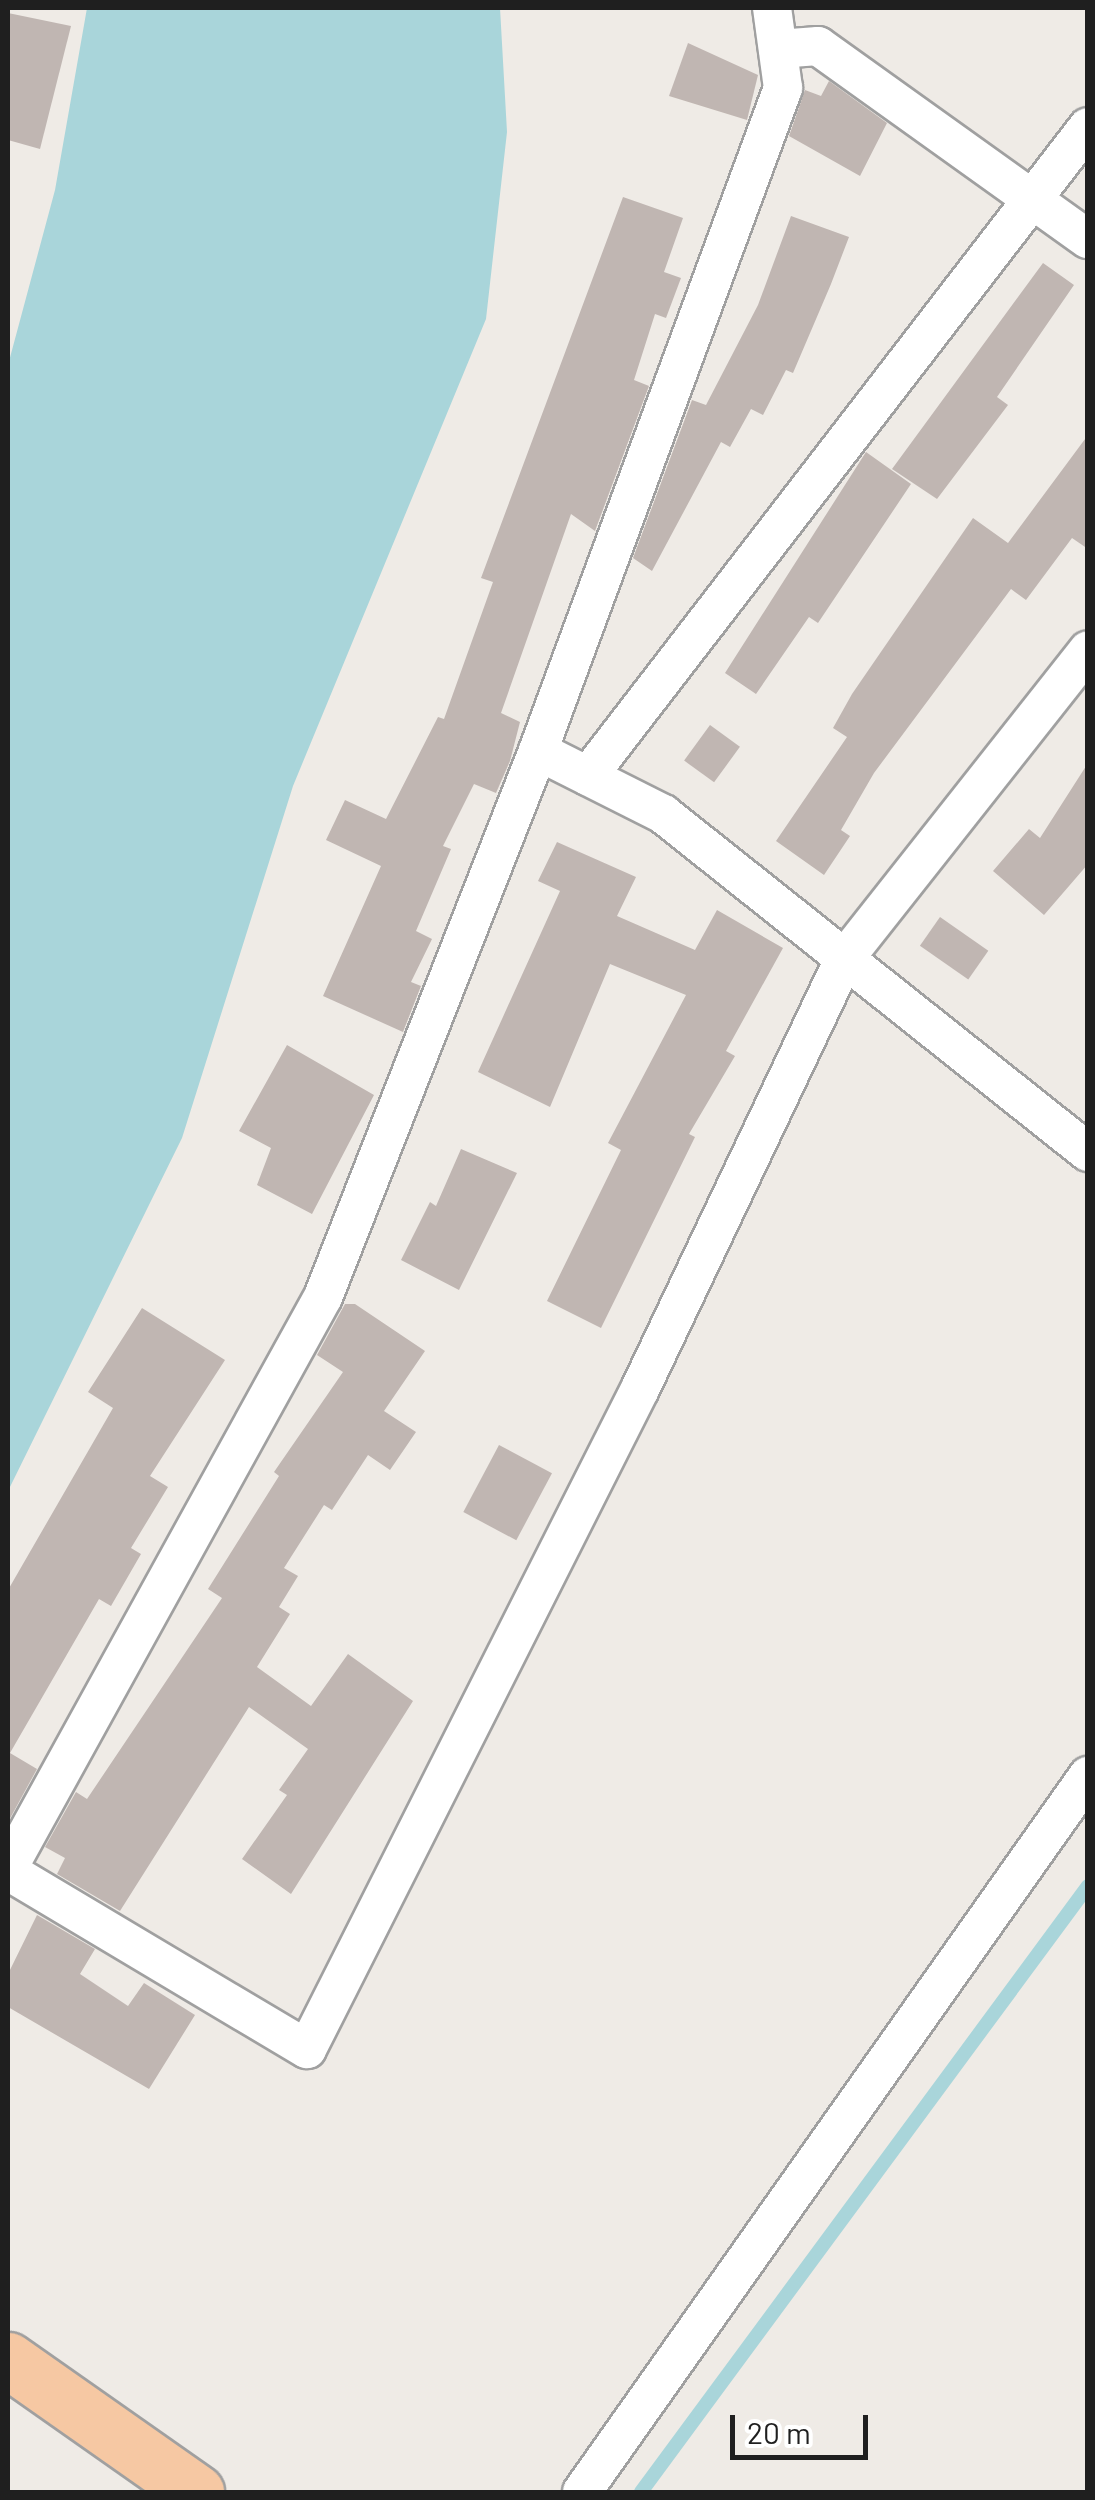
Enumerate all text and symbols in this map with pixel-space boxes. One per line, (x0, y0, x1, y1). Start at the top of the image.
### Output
scale bar (735, 2395, 872, 2457)
text: 20 m (747, 2414, 811, 2450)

